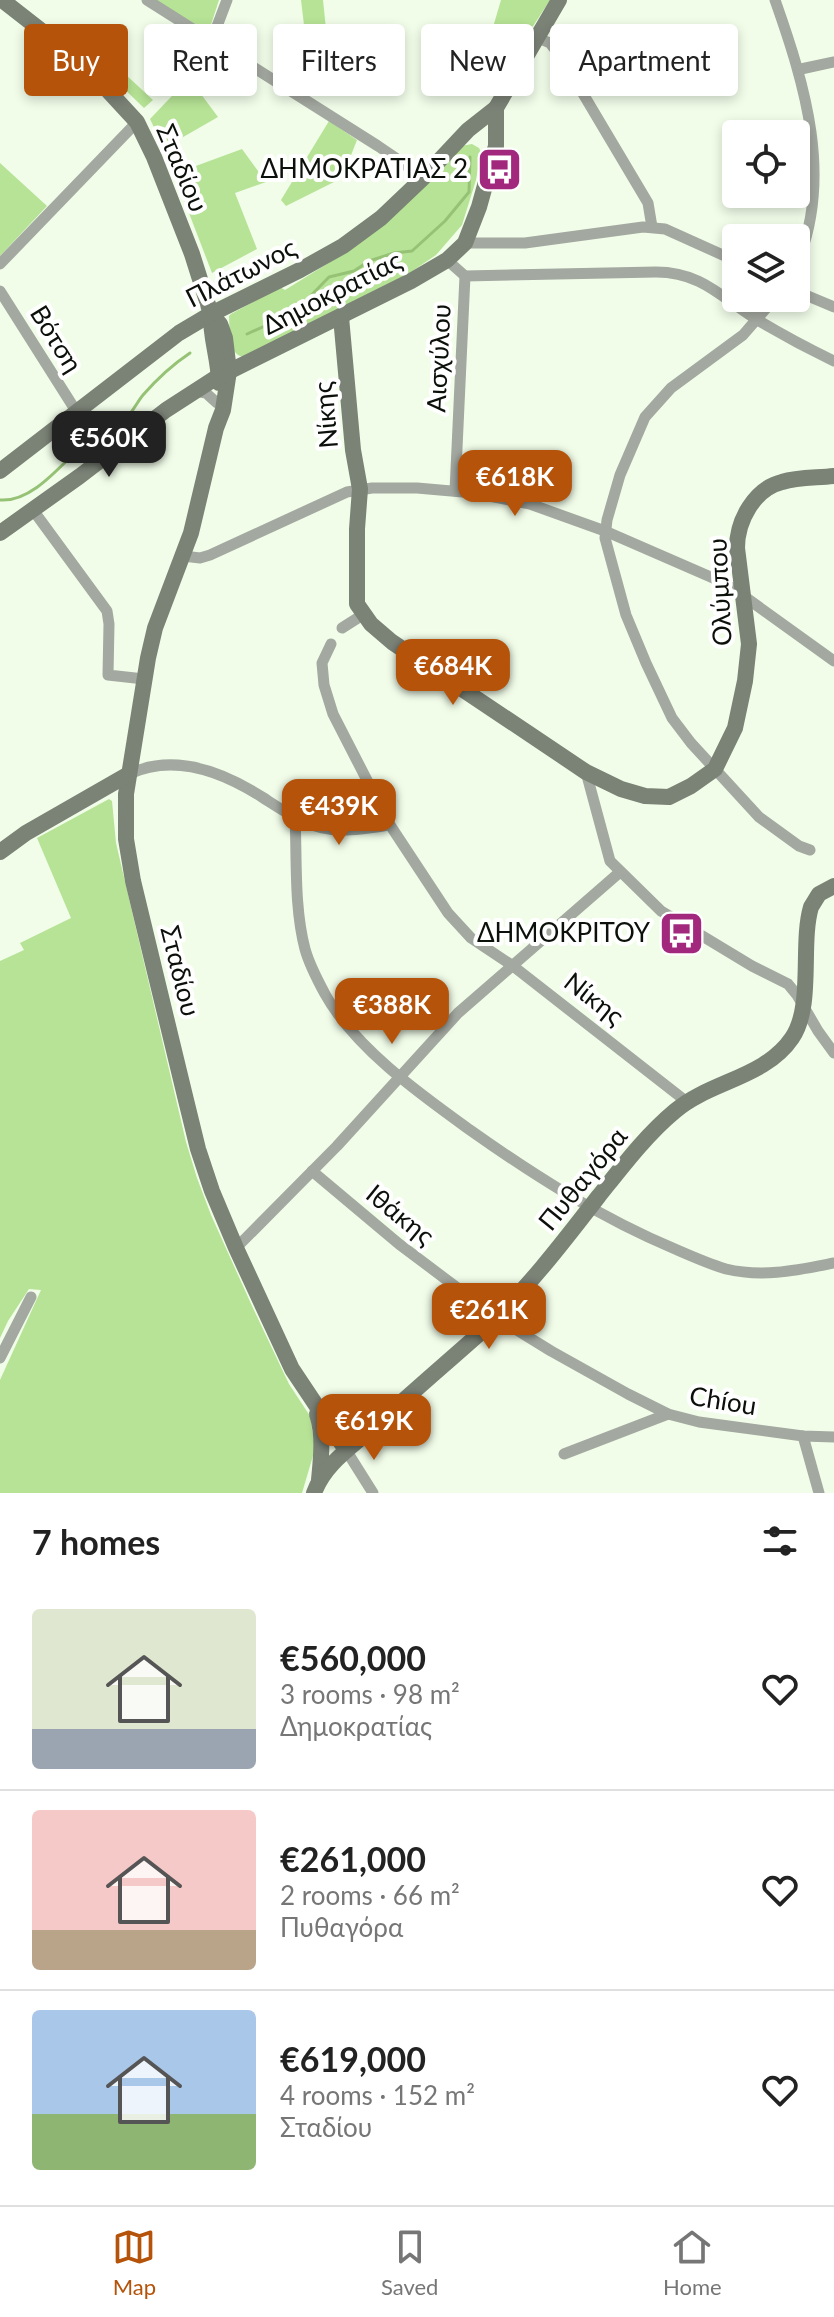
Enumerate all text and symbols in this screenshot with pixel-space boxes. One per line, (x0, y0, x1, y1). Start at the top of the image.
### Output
chip: Buy (24, 24, 128, 96)
chip: Rent (144, 24, 257, 96)
chip: Filters (273, 24, 405, 96)
chip: New (421, 24, 534, 96)
chip: Apartment (550, 24, 738, 96)
street label: Σταδίου (150, 119, 216, 216)
map controls (722, 120, 810, 312)
button: locate (722, 120, 810, 208)
bus stop icon: ΔΗΜΟΚΡΑΤΙΑΣ 2 (475, 145, 523, 193)
place label: ΔΗΜΟΚΡΑΤΙΑΣ 2 (260, 152, 468, 184)
button: layers (722, 224, 810, 312)
street label: Πλάτωνος (180, 231, 301, 314)
street label: Δημοκρατίας (256, 243, 407, 341)
street label: Βότση (24, 299, 90, 378)
street label: Αισχύλου (419, 303, 457, 413)
street label: Νίκης (306, 380, 344, 450)
pin: €560K (53, 411, 165, 479)
text: €560K (70, 421, 148, 453)
pin: €618K (459, 450, 571, 518)
text: €618K (476, 460, 554, 492)
street label: Ολύμπου (700, 537, 738, 647)
pin: €684K (397, 639, 509, 707)
text: €684K (414, 649, 492, 681)
pin: €439K (283, 779, 395, 847)
text: €439K (300, 789, 378, 821)
bus stop icon: ΔΗΜΟΚΡΙΤΟΥ (657, 909, 705, 957)
place label: ΔΗΜΟΚΡΙΤΟΥ (477, 916, 651, 948)
street label: Σταδίου (154, 922, 208, 1019)
street label: Νίκης (558, 965, 631, 1031)
pin: €388K (336, 978, 448, 1046)
text: €388K (353, 988, 431, 1020)
street label: Πυθαγόρα (531, 1120, 634, 1236)
street label: Ιθάκης (360, 1177, 441, 1251)
pin: €261K (433, 1283, 545, 1351)
text: €261K (450, 1293, 528, 1325)
street label: Chíou (687, 1379, 759, 1421)
pin: €619K (318, 1394, 430, 1462)
text: €619K (335, 1404, 413, 1436)
icon: filters (758, 1519, 802, 1563)
text: 7 homes (32, 1521, 160, 1562)
text: €560,000 (280, 1637, 426, 1678)
icon: home (96, 1641, 192, 1737)
icon: heart (758, 1667, 802, 1711)
text: 3 rooms · 98 m² (280, 1678, 460, 1710)
text: Δημοκρατίας (280, 1710, 432, 1742)
text: €261,000 (280, 1838, 426, 1879)
icon: home (96, 1842, 192, 1938)
icon: heart (758, 1868, 802, 1912)
text: 2 rooms · 66 m² (280, 1879, 460, 1911)
text: Πυθαγόρα (280, 1911, 403, 1943)
text: €619,000 (280, 2038, 426, 2079)
icon: home (96, 2042, 192, 2138)
icon: heart (758, 2068, 802, 2112)
text: 4 rooms · 152 m² (280, 2079, 475, 2111)
text: Σταδίου (280, 2111, 372, 2143)
tab: Map (112, 2225, 156, 2300)
tab: Saved (381, 2225, 438, 2300)
tab: Home (663, 2225, 722, 2300)

